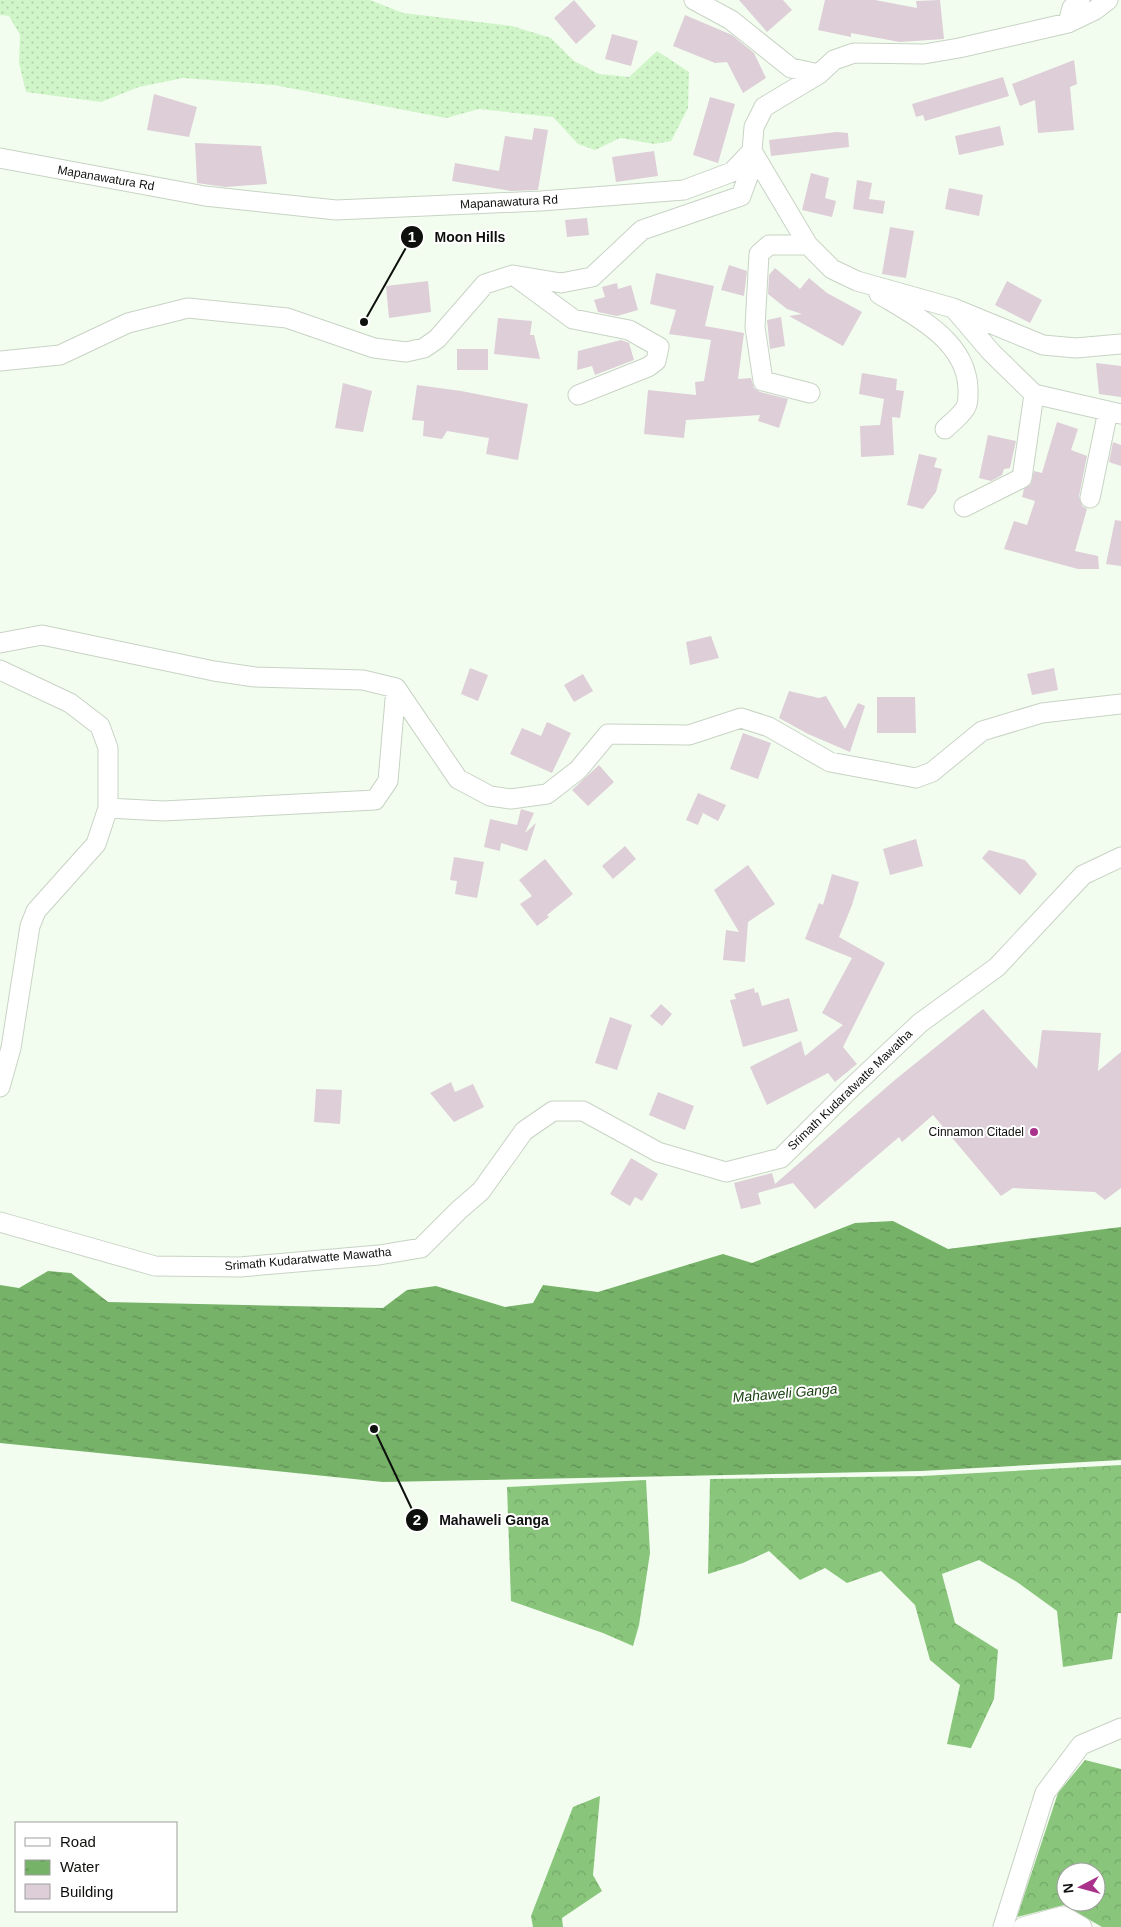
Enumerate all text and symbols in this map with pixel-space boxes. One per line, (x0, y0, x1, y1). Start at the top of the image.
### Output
street label: Mapanawatura Rd (56, 163, 156, 193)
street label: Mapanawatura Rd (460, 192, 558, 212)
callout: Moon Hills (399, 223, 515, 252)
text: 1 (408, 228, 416, 245)
text: Moon Hills (435, 229, 506, 245)
street label: Srimath Kudaratwatte Mawatha (785, 1027, 915, 1153)
place label: Cinnamon Citadel (929, 1125, 1024, 1139)
marker: Cinnamon Citadel (1028, 1126, 1040, 1138)
street label: Srimath Kudaratwatte Mawatha (224, 1245, 392, 1273)
water label: Mahaweli Ganga (732, 1380, 838, 1406)
callout: Mahaweli Ganga (404, 1506, 559, 1535)
text: 2 (413, 1511, 421, 1528)
text: Mahaweli Ganga (439, 1512, 549, 1528)
legend (15, 1822, 178, 1912)
text: Road (60, 1833, 96, 1850)
text: Water (60, 1858, 99, 1875)
north arrow (1056, 1862, 1106, 1912)
text: N (1060, 1882, 1077, 1894)
text: Building (60, 1883, 113, 1900)

